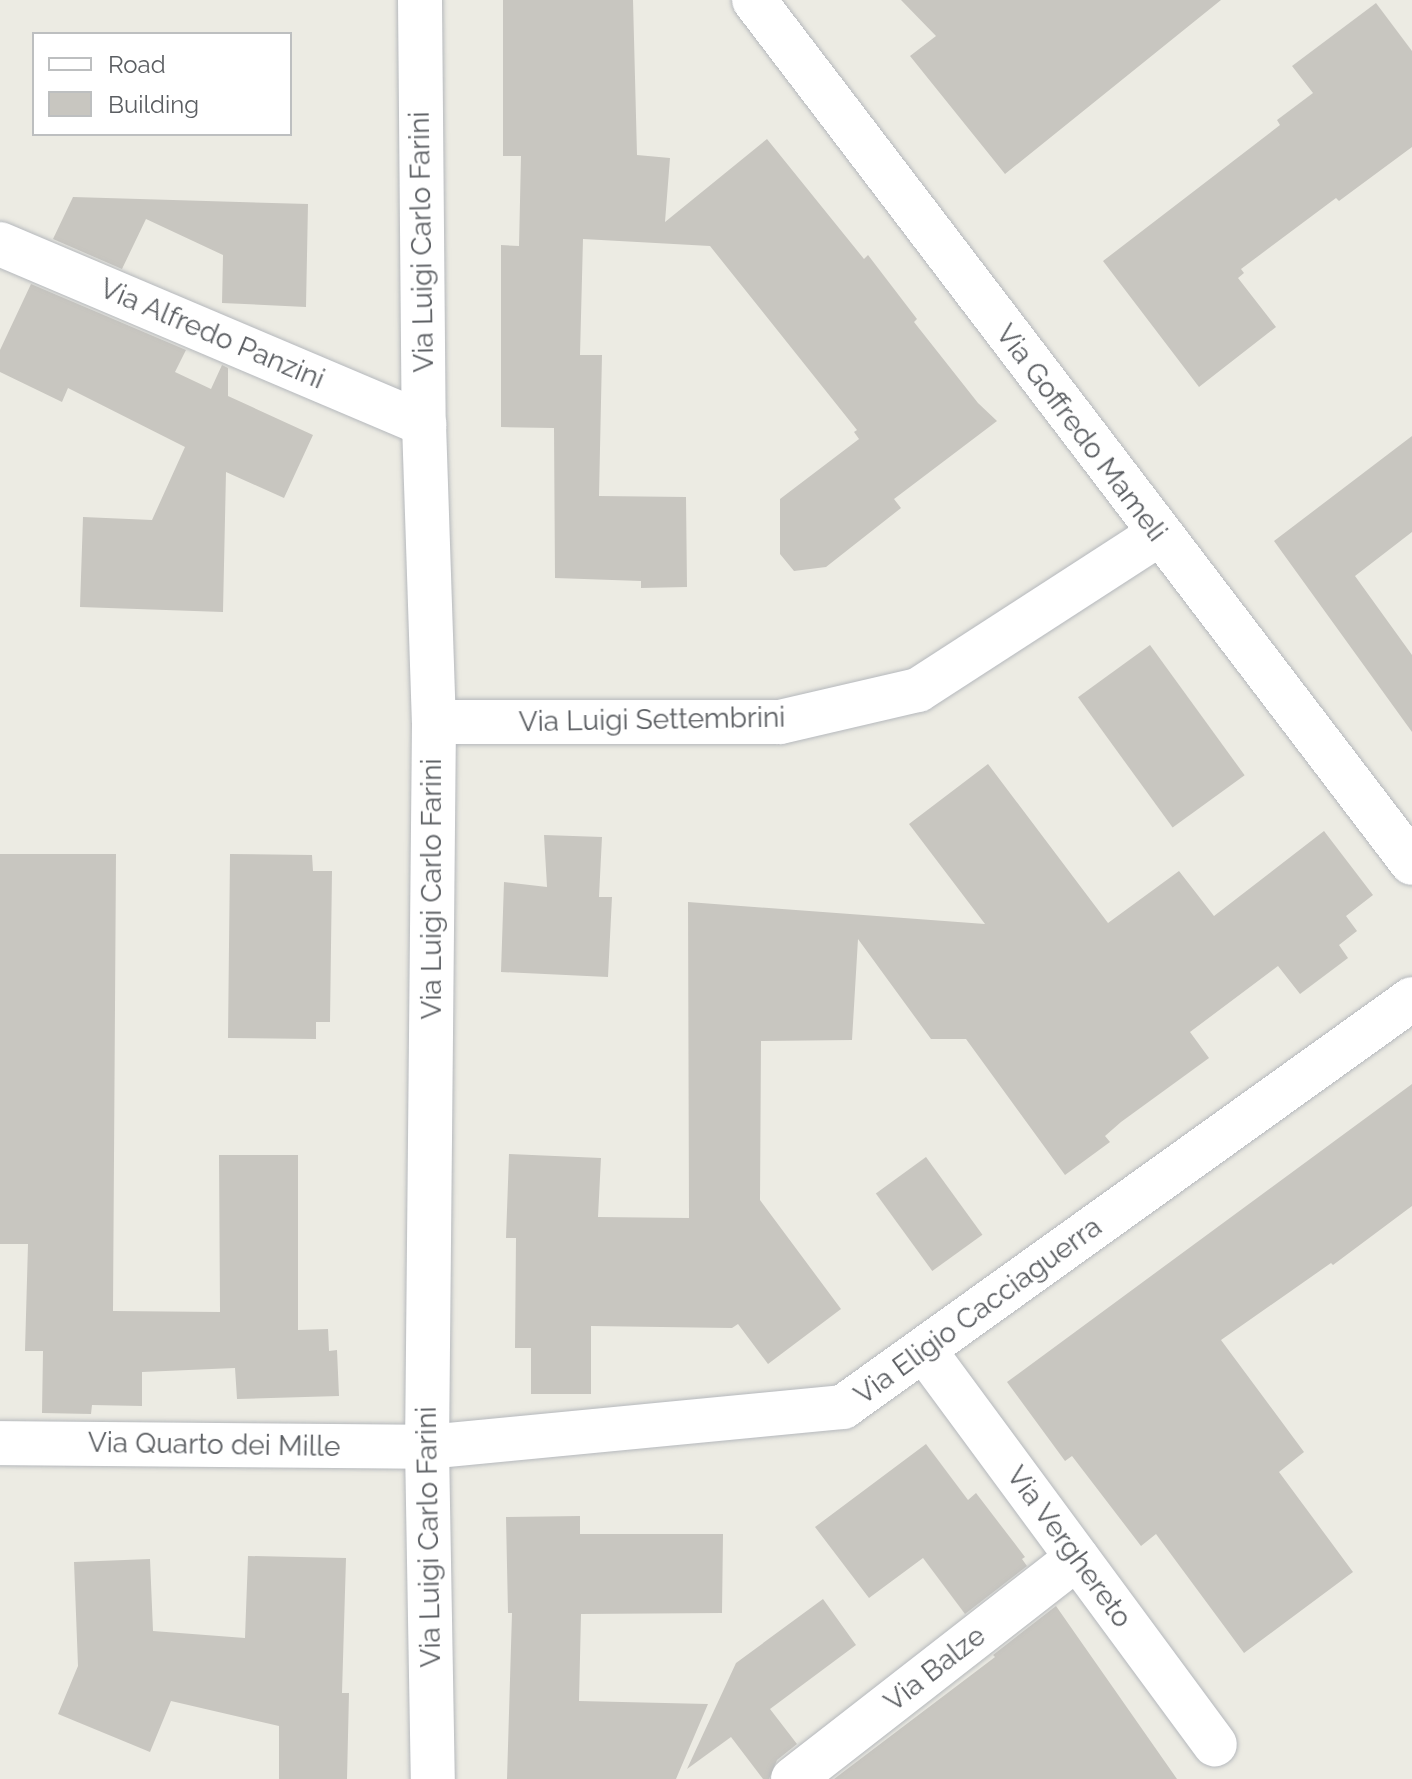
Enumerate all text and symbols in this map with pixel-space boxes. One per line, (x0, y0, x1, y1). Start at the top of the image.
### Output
legend (32, 32, 292, 136)
text: Road (108, 50, 166, 79)
text: Building (108, 90, 199, 119)
street label: Via Luigi Carlo Farini (403, 111, 441, 373)
street label: Via Alfredo Panzini (94, 271, 330, 397)
street label: Via Goffredo Mameli (988, 318, 1174, 548)
street label: Via Luigi Settembrini (518, 701, 786, 739)
street label: Via Luigi Carlo Farini (415, 758, 449, 1020)
street label: Via Eligio Cacciaguerra (848, 1210, 1108, 1412)
street label: Via Luigi Carlo Farini (410, 1406, 448, 1668)
street label: Via Quarto dei Mille (87, 1426, 341, 1464)
street label: Via Verghereto (999, 1459, 1139, 1635)
street label: Via Balze (878, 1619, 992, 1719)

